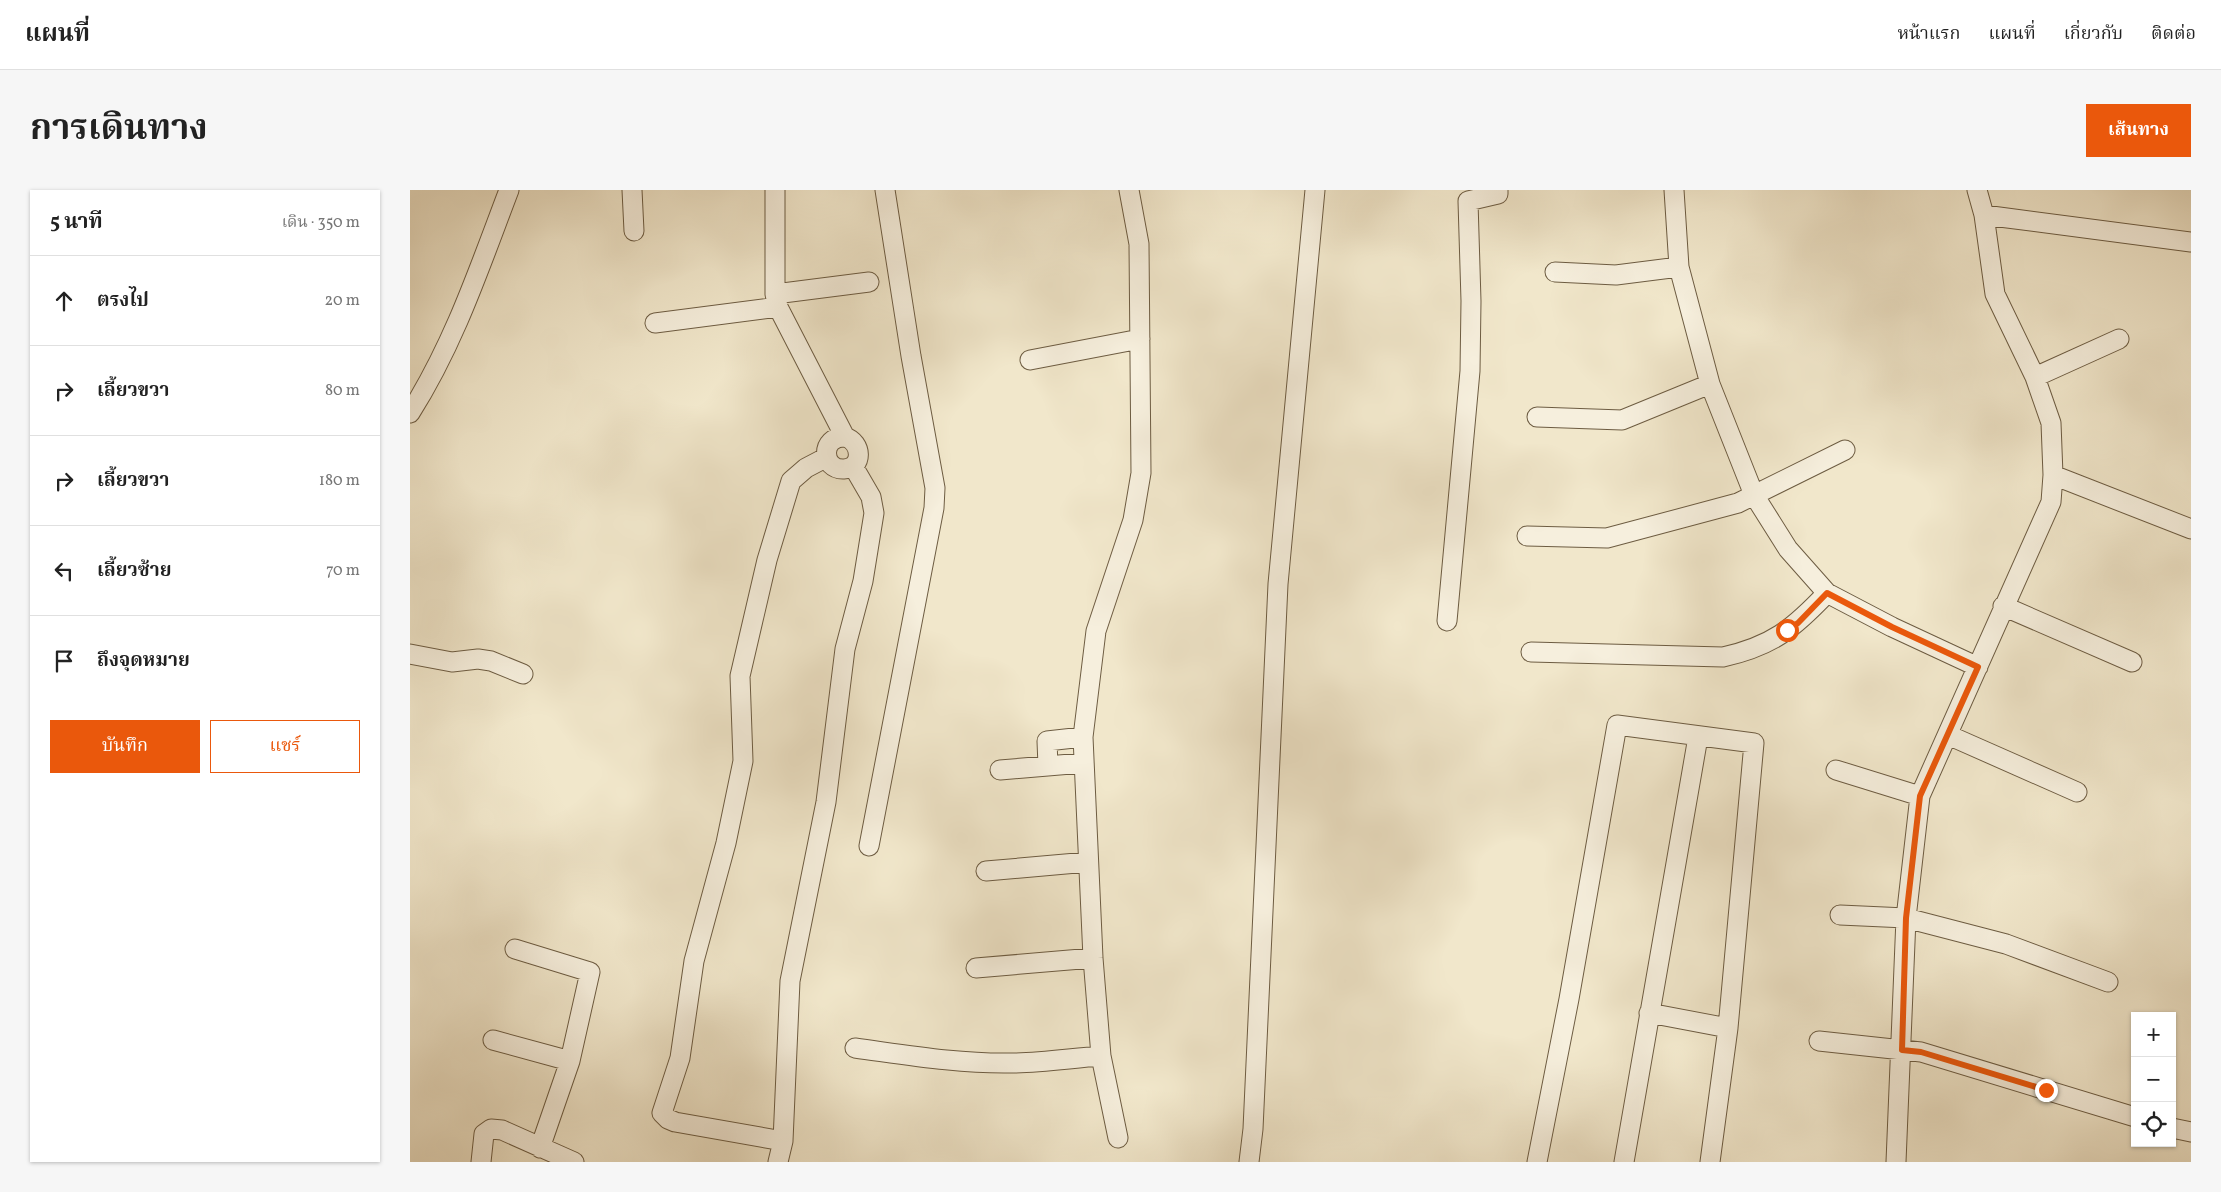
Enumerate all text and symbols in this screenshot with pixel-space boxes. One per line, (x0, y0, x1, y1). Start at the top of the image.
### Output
text: แผนที่ (25, 18, 90, 52)
text: หน้าแรก (1897, 22, 1960, 47)
text: แผนที่ (1988, 22, 2036, 47)
text: เกี่ยวกับ (2064, 22, 2123, 47)
text: ติดต่อ (2151, 22, 2196, 47)
button: เส้นทาง (2086, 104, 2191, 157)
text: การเดินทาง (30, 106, 208, 154)
text: 5 นาที (50, 208, 103, 237)
text: เดิน · 350 m (282, 212, 360, 234)
icon: ahead (50, 287, 78, 315)
text: ตรงไป (97, 288, 149, 314)
text: 20 m (325, 290, 360, 312)
icon: right (50, 377, 78, 405)
text: เลี้ยวขวา (97, 378, 169, 404)
text: 80 m (325, 380, 360, 402)
icon: right (50, 467, 78, 495)
text: เลี้ยวขวา (97, 468, 169, 494)
text: 180 m (319, 470, 360, 492)
icon: left (50, 557, 78, 585)
text: เลี้ยวซ้าย (97, 558, 171, 584)
text: 70 m (326, 560, 360, 582)
route start (1776, 619, 1799, 642)
icon: arrive (50, 647, 78, 675)
text: ถึงจุดหมาย (97, 648, 190, 674)
button: บันทึก (50, 720, 200, 773)
button: แชร์ (210, 720, 360, 773)
map controls (2131, 1012, 2176, 1147)
button: + (2131, 1012, 2176, 1057)
button: − (2131, 1057, 2176, 1102)
route end (2035, 1079, 2058, 1102)
button: locate (2131, 1102, 2176, 1147)

